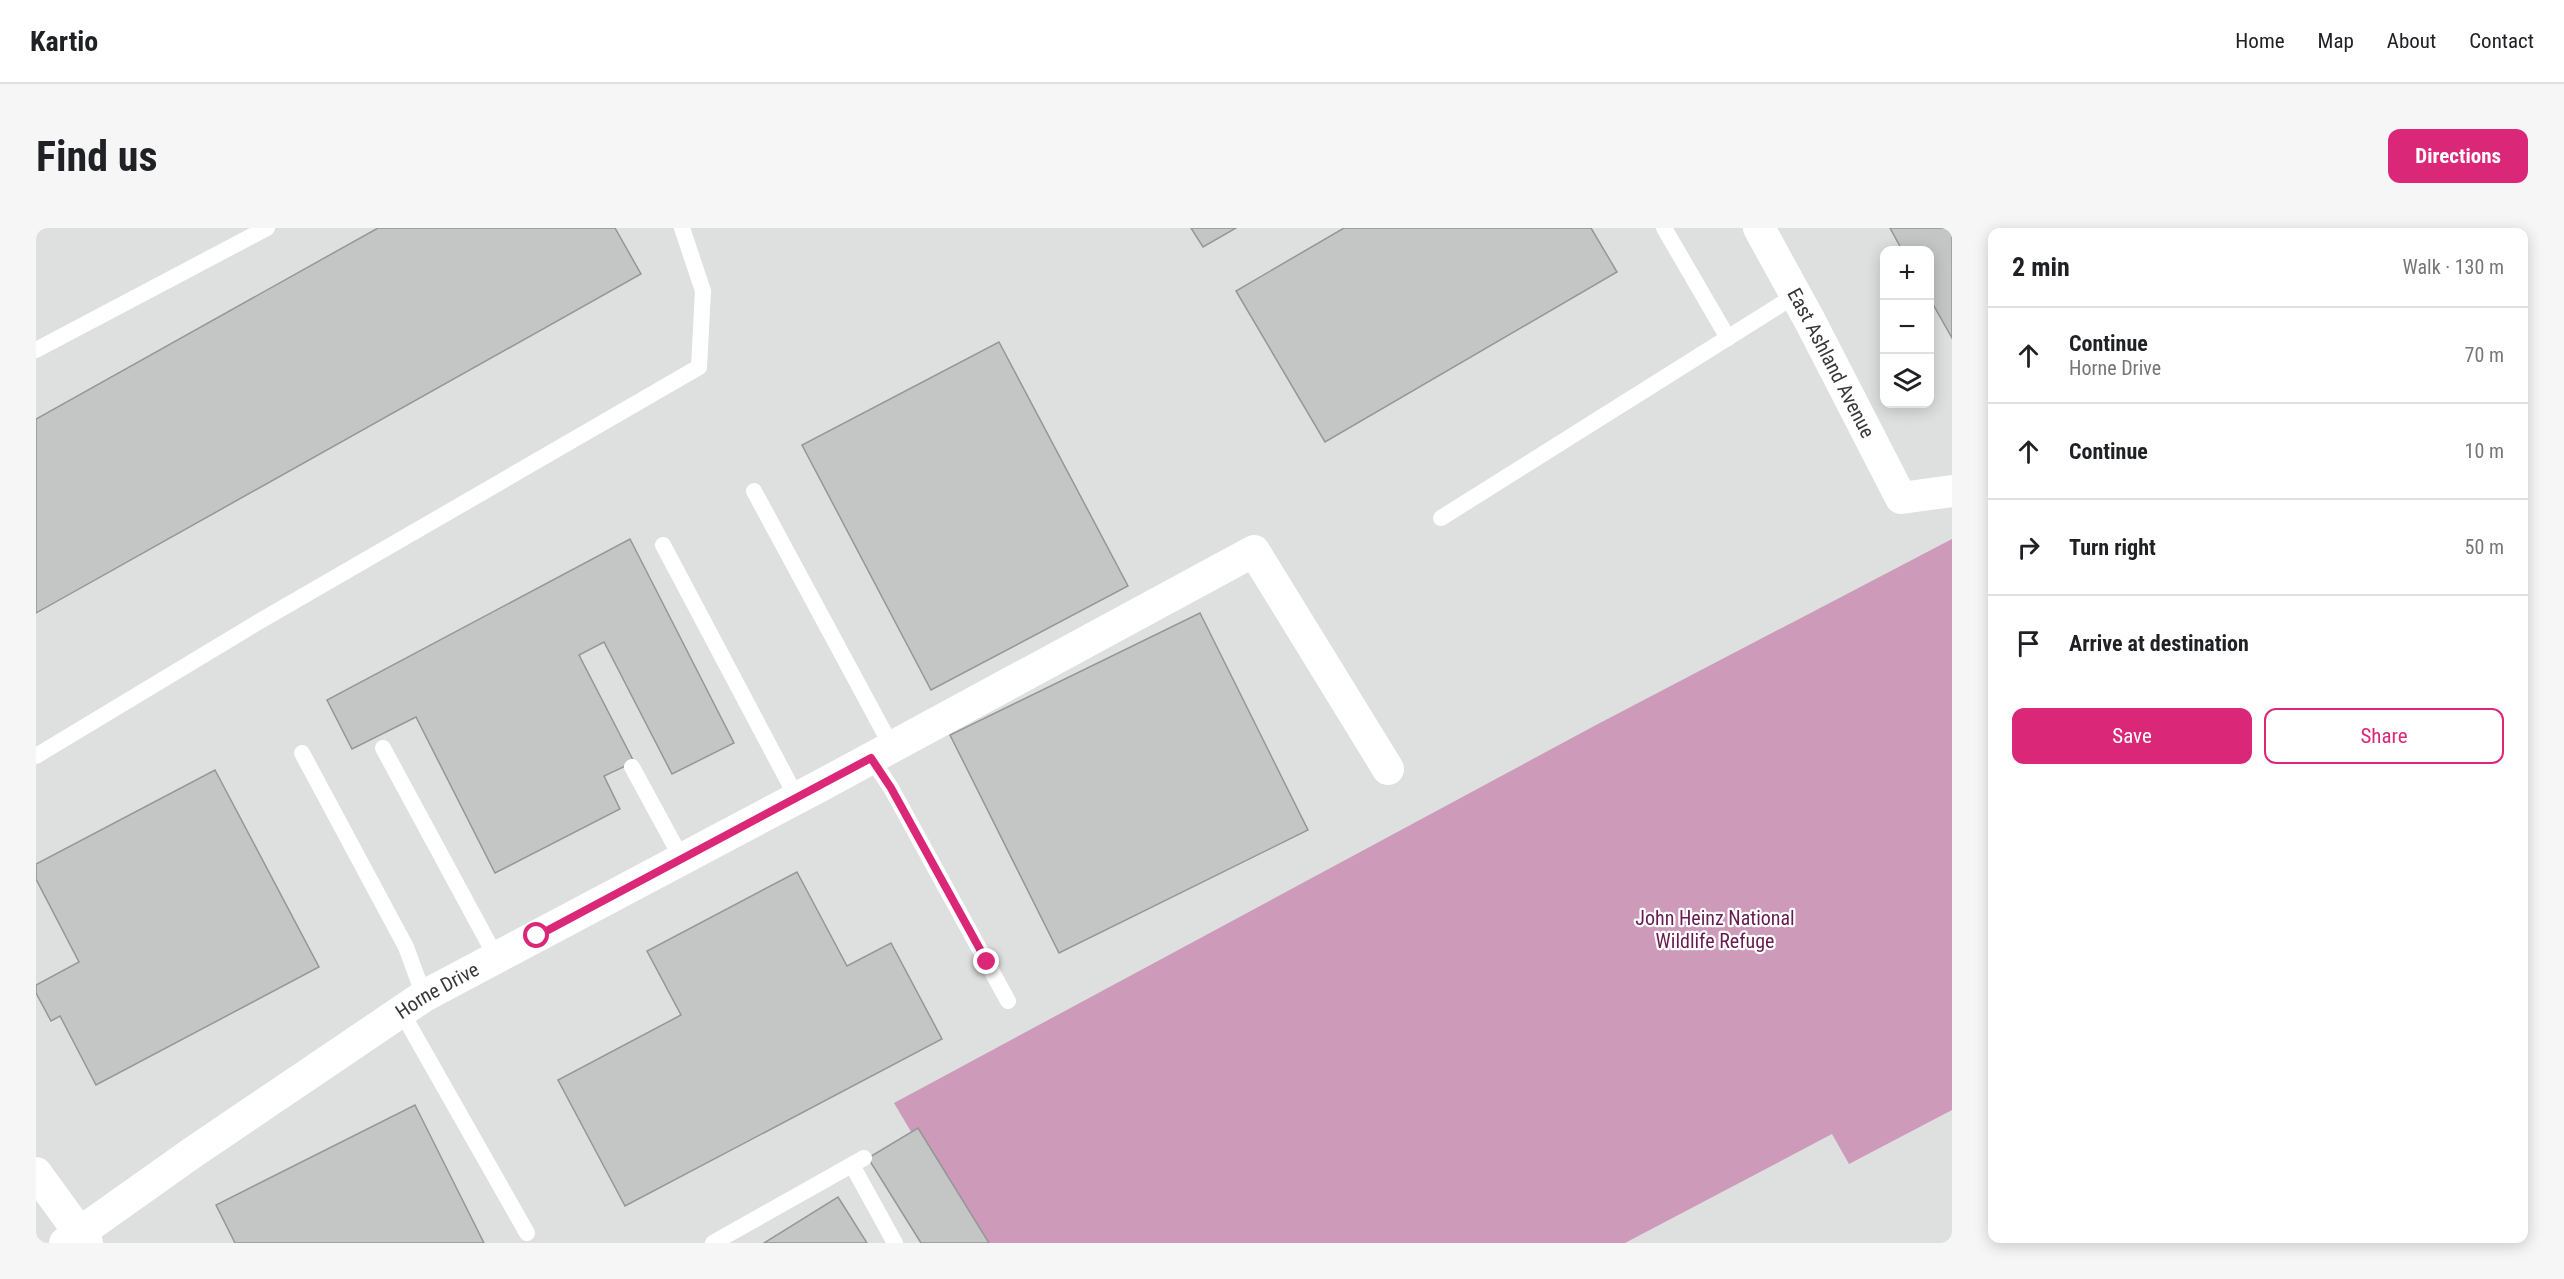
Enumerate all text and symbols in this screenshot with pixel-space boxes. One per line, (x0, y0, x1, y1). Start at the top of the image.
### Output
text: Kartio (30, 25, 98, 58)
text: Home (2235, 29, 2285, 53)
text: Map (2318, 29, 2354, 53)
text: About (2387, 29, 2436, 53)
text: Contact (2469, 29, 2534, 53)
button: Directions (2388, 129, 2528, 183)
text: Find us (36, 132, 157, 181)
map controls (1880, 246, 1934, 408)
button: + (1880, 246, 1934, 300)
text: 2 min (2012, 252, 2070, 282)
text: Walk · 130 m (2403, 255, 2504, 279)
street label: East Ashland Avenue (1782, 284, 1880, 442)
button: − (1880, 300, 1934, 354)
text: Continue (2069, 331, 2148, 356)
icon: ahead (2012, 339, 2045, 372)
text: 70 m (2465, 343, 2504, 367)
button: layers (1880, 354, 1934, 408)
text: Horne Drive (2069, 356, 2161, 380)
icon: ahead (2012, 435, 2045, 468)
text: Continue (2069, 439, 2148, 464)
text: 10 m (2465, 439, 2504, 463)
icon: right (2012, 531, 2045, 564)
text: Turn right (2069, 535, 2156, 560)
text: 50 m (2465, 535, 2504, 559)
icon: arrive (2012, 627, 2045, 660)
text: Arrive at destination (2069, 631, 2249, 656)
button: Save (2012, 708, 2252, 764)
button: Share (2264, 708, 2504, 764)
park label: John Heinz National Wildlife Refuge (1635, 906, 1795, 953)
route start (523, 922, 549, 948)
route end (973, 948, 999, 974)
street label: Horne Drive (391, 957, 483, 1024)

